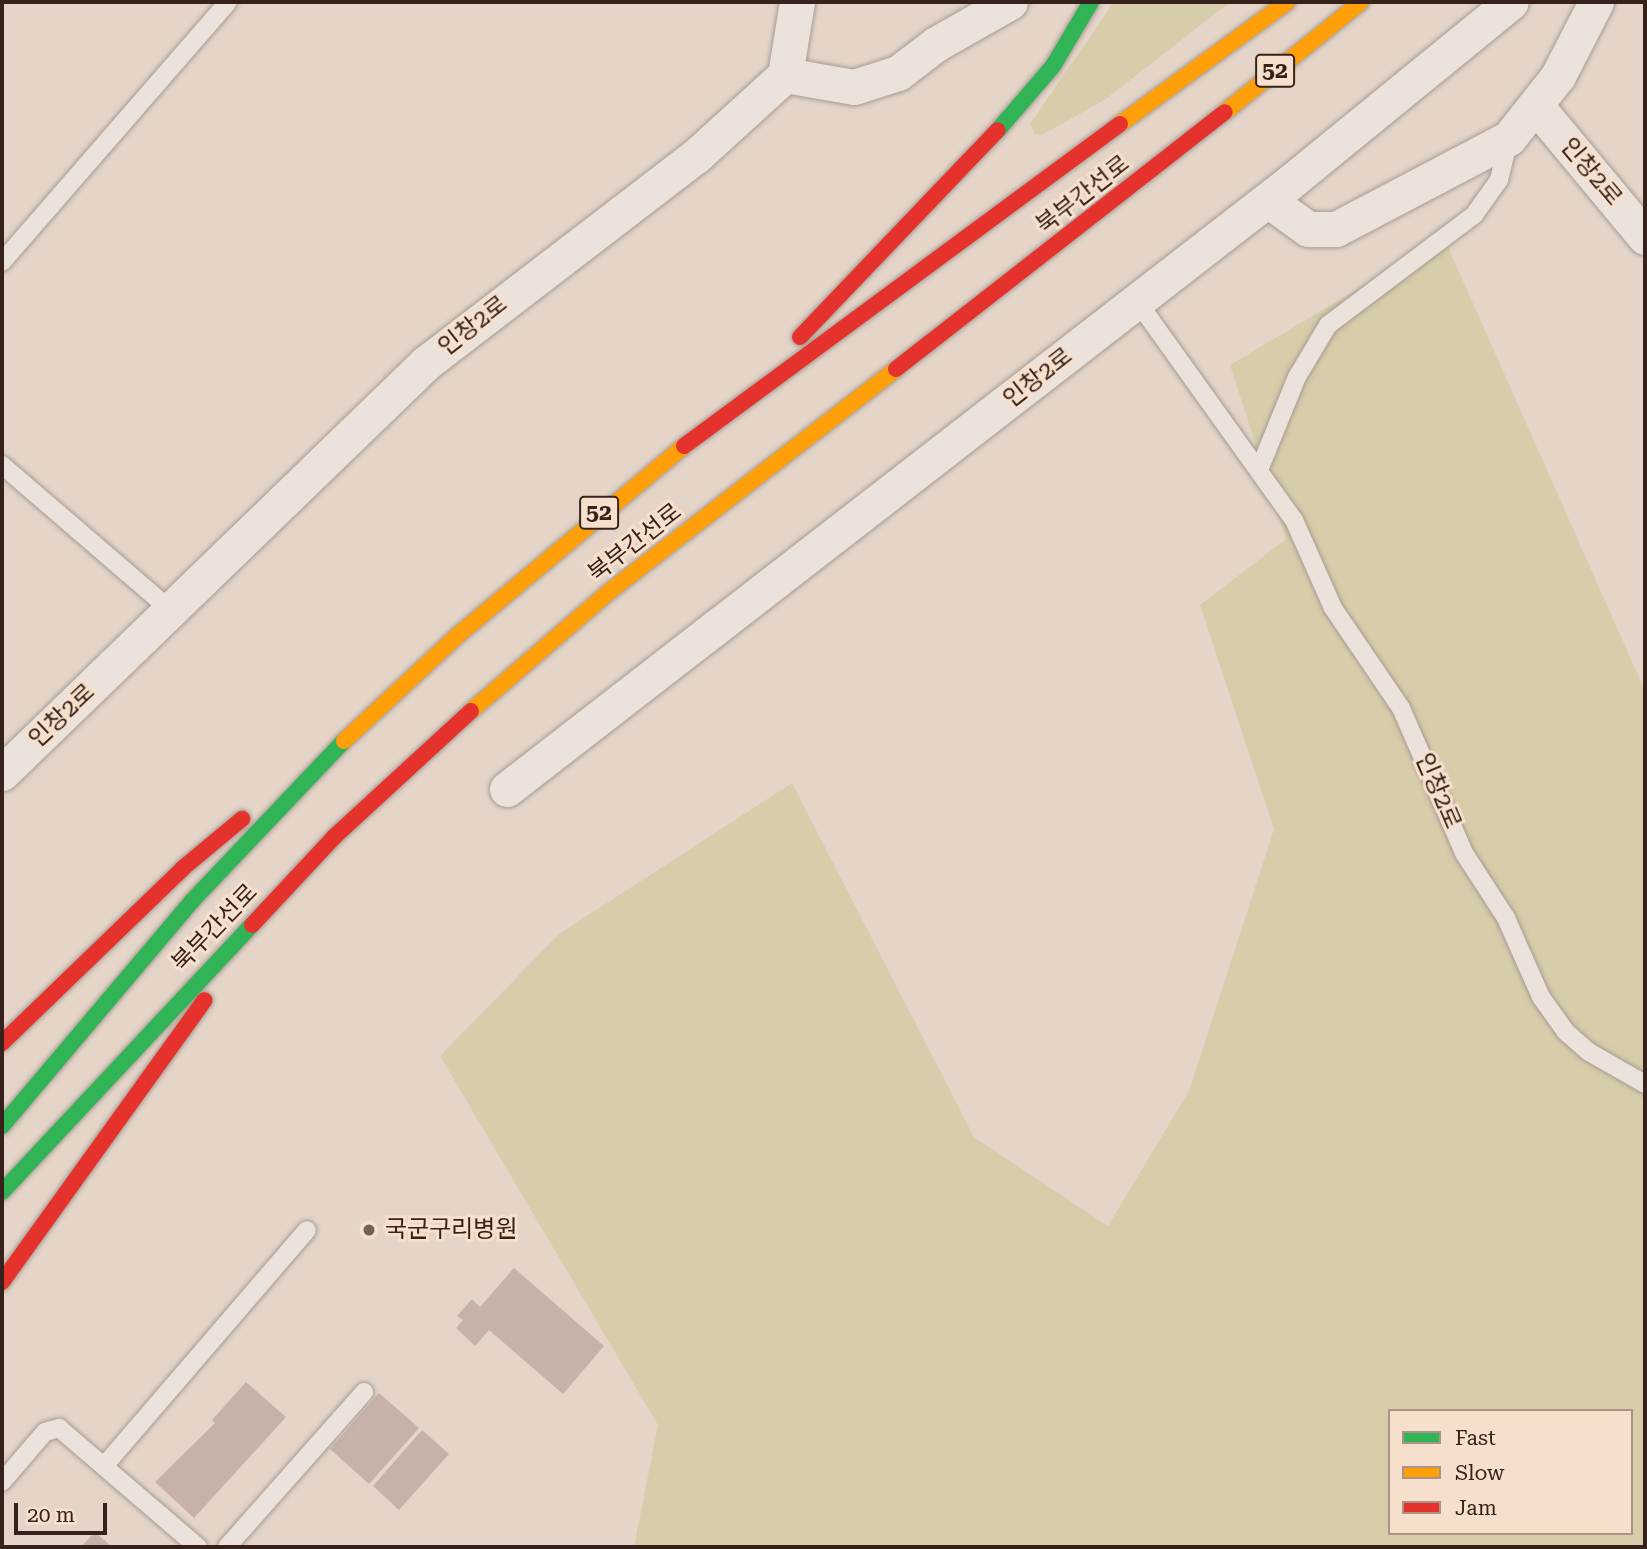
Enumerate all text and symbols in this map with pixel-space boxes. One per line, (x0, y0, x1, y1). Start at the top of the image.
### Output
road number: 52 (1254, 52, 1296, 90)
street label: 인창2로 (1554, 132, 1628, 212)
street label: 북부간선로 (1031, 150, 1135, 240)
street label: 인창2로 (433, 290, 513, 362)
street label: 인창2로 (998, 342, 1078, 414)
road number: 52 (578, 494, 620, 533)
street label: 북부간선로 (583, 498, 687, 588)
street label: 인창2로 (23, 678, 101, 754)
street label: 인창2로 (1409, 749, 1467, 833)
street label: 북부간선로 (166, 878, 264, 978)
place label: 국군구리병원 (385, 1216, 517, 1244)
marker: 국군구리병원 (359, 1220, 379, 1240)
legend (1388, 1409, 1633, 1535)
text: Fast (1455, 1426, 1496, 1450)
text: Slow (1455, 1461, 1504, 1485)
scale bar (18, 1490, 110, 1534)
text: Jam (1455, 1496, 1497, 1520)
text: 20 m (27, 1503, 75, 1527)

